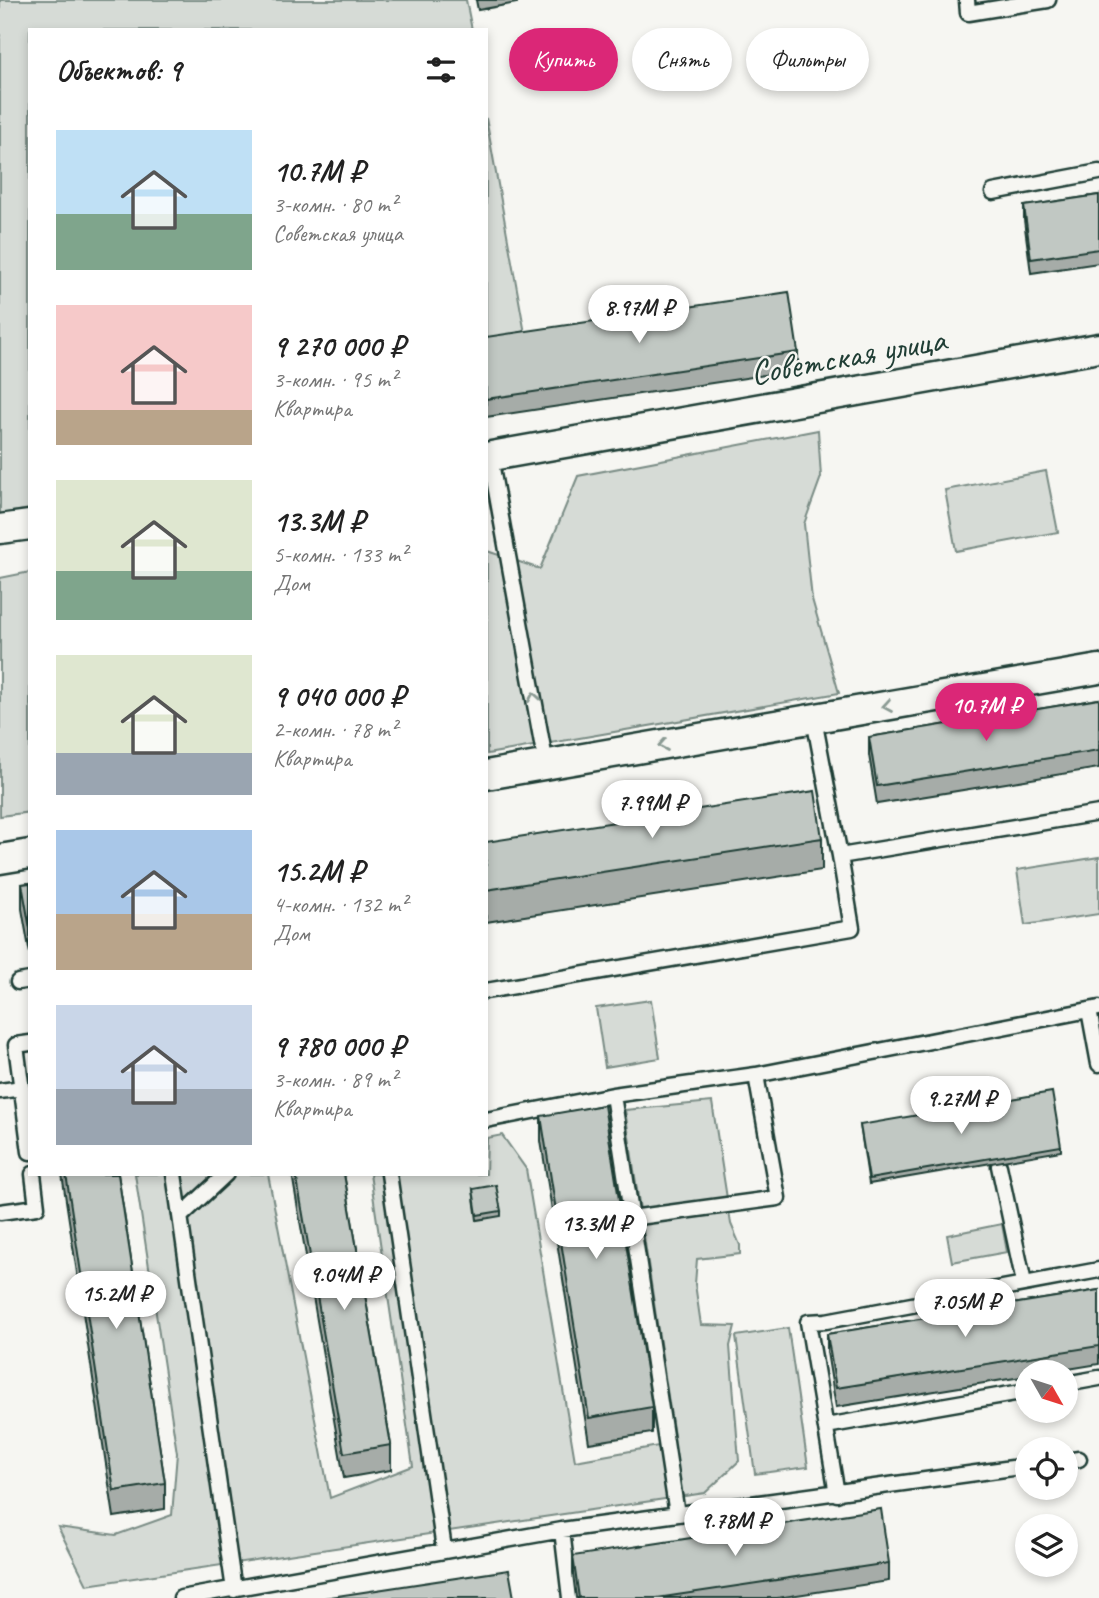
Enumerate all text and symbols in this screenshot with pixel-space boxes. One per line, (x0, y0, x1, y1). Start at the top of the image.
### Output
chip: Купить (509, 28, 618, 91)
chip: Снять (632, 28, 732, 91)
chip: Фильтры (746, 28, 869, 91)
text: Объектов: 9 (56, 51, 181, 89)
icon: filters (422, 51, 460, 89)
text: 10.7M ₽ (273, 152, 364, 190)
icon: home (112, 158, 196, 242)
text: 3-комн. · 80 m² (273, 190, 397, 219)
text: Советская улица (273, 219, 403, 248)
pin: 8.97M ₽ (574, 286, 704, 345)
text: 8.97M ₽ (604, 293, 674, 322)
street label: Советская улица (747, 316, 952, 395)
text: 9 270 000 ₽ (273, 327, 404, 365)
icon: home (112, 333, 196, 417)
text: 3-комн. · 95 m² (273, 365, 397, 394)
text: Квартира (273, 394, 351, 423)
text: 13.3M ₽ (273, 502, 364, 540)
icon: home (112, 508, 196, 592)
text: 5-комн. · 133 m² (273, 540, 407, 569)
text: Дом (273, 569, 310, 598)
text: 9 040 000 ₽ (273, 677, 404, 715)
icon: home (112, 683, 196, 767)
pin: 10.7M ₽ (921, 684, 1051, 743)
one-way arrow (527, 691, 542, 703)
text: 10.7M ₽ (951, 691, 1021, 720)
one-way arrow (881, 698, 893, 713)
text: 2-комн. · 78 m² (273, 715, 397, 744)
one-way arrow (657, 737, 669, 752)
text: Квартира (273, 744, 351, 773)
pin: 7.99M ₽ (587, 780, 717, 840)
text: 7.99M ₽ (617, 788, 687, 817)
text: 15.2M ₽ (273, 852, 364, 890)
icon: home (112, 858, 196, 942)
text: 4-комн. · 132 m² (273, 890, 407, 919)
text: Дом (273, 919, 310, 948)
text: 9 780 000 ₽ (273, 1027, 404, 1065)
icon: home (112, 1033, 196, 1117)
text: 3-комн. · 89 m² (273, 1065, 397, 1094)
pin: 9.27M ₽ (896, 1076, 1026, 1136)
text: 9.27M ₽ (926, 1084, 996, 1113)
text: Квартира (273, 1094, 351, 1123)
pin: 13.3M ₽ (531, 1202, 661, 1261)
text: 13.3M ₽ (561, 1209, 631, 1238)
pin: 9.04M ₽ (279, 1252, 409, 1312)
text: 9.04M ₽ (309, 1260, 379, 1289)
pin: 15.2M ₽ (51, 1272, 181, 1331)
text: 15.2M ₽ (81, 1279, 151, 1308)
pin: 7.05M ₽ (900, 1280, 1030, 1339)
text: 7.05M ₽ (930, 1287, 1000, 1316)
north arrow (1015, 1360, 1078, 1423)
map controls (1015, 1360, 1078, 1577)
button: locate (1015, 1437, 1078, 1500)
pin: 9.78M ₽ (670, 1498, 800, 1558)
text: 9.78M ₽ (700, 1506, 770, 1535)
button: layers (1015, 1514, 1078, 1577)

